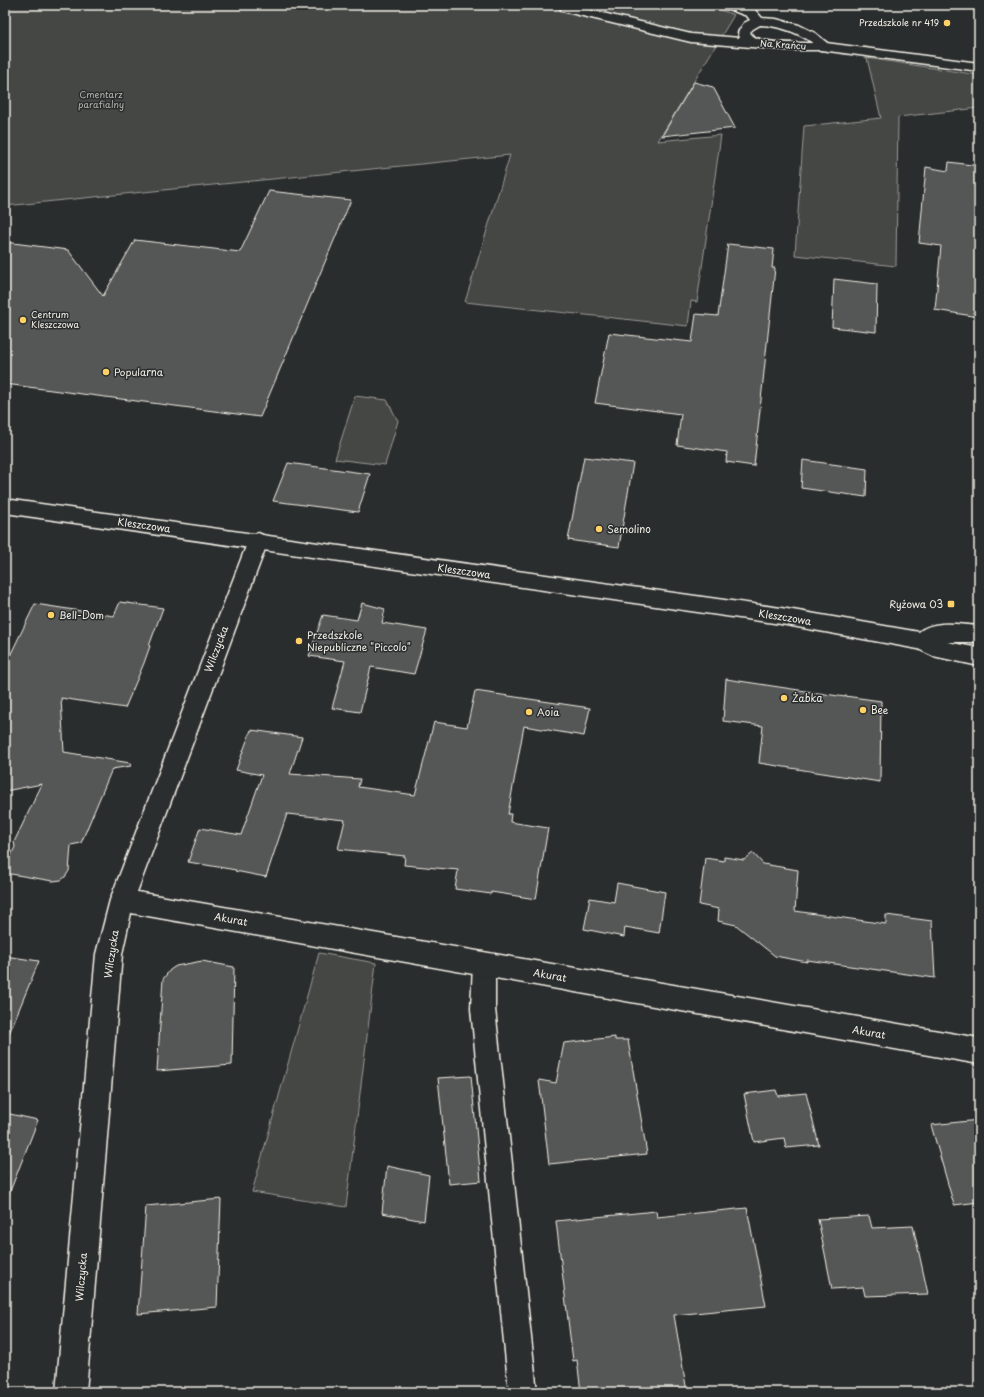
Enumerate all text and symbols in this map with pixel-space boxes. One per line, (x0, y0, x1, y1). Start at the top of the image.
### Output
place label: Przedszkole nr 419 (859, 15, 939, 29)
marker: Przedszkole nr 419 (942, 18, 952, 28)
street label: Na Krańcu (759, 35, 807, 53)
park label: Cmentarz parafialny (78, 87, 124, 111)
place label: Centrum Kleszczowa (31, 307, 79, 331)
marker: Centrum Kleszczowa (18, 315, 28, 325)
place label: Popularna (114, 364, 164, 379)
marker: Popularna (101, 367, 111, 377)
street label: Kleszczowa (117, 513, 172, 536)
place label: Semolino (607, 521, 651, 536)
marker: Semolino (594, 524, 604, 534)
street label: Kleszczowa (437, 559, 492, 582)
place label: Ryżowa 03 (889, 596, 943, 611)
marker: Ryżowa 03 (946, 599, 956, 609)
street label: Kleszczowa (758, 605, 813, 628)
place label: Bell-Dom (59, 607, 104, 622)
marker: Bell-Dom (46, 610, 56, 620)
street label: Wilczycka (200, 623, 232, 675)
place label: Przedszkole Niepubliczne "Piccolo" (307, 627, 411, 654)
marker: Przedszkole Niepubliczne "Piccolo" (294, 636, 304, 646)
place label: Żabka (792, 690, 823, 705)
marker: Żabka (779, 693, 789, 703)
place label: Bee (871, 702, 889, 717)
place label: Aoia (537, 704, 560, 719)
marker: Bee (858, 705, 868, 715)
marker: Aoia (524, 707, 534, 717)
street label: Akurat (213, 908, 249, 929)
street label: Wilczycka (99, 928, 123, 979)
street label: Akurat (532, 964, 568, 985)
street label: Akurat (851, 1021, 887, 1042)
street label: Wilczycka (71, 1251, 91, 1302)

